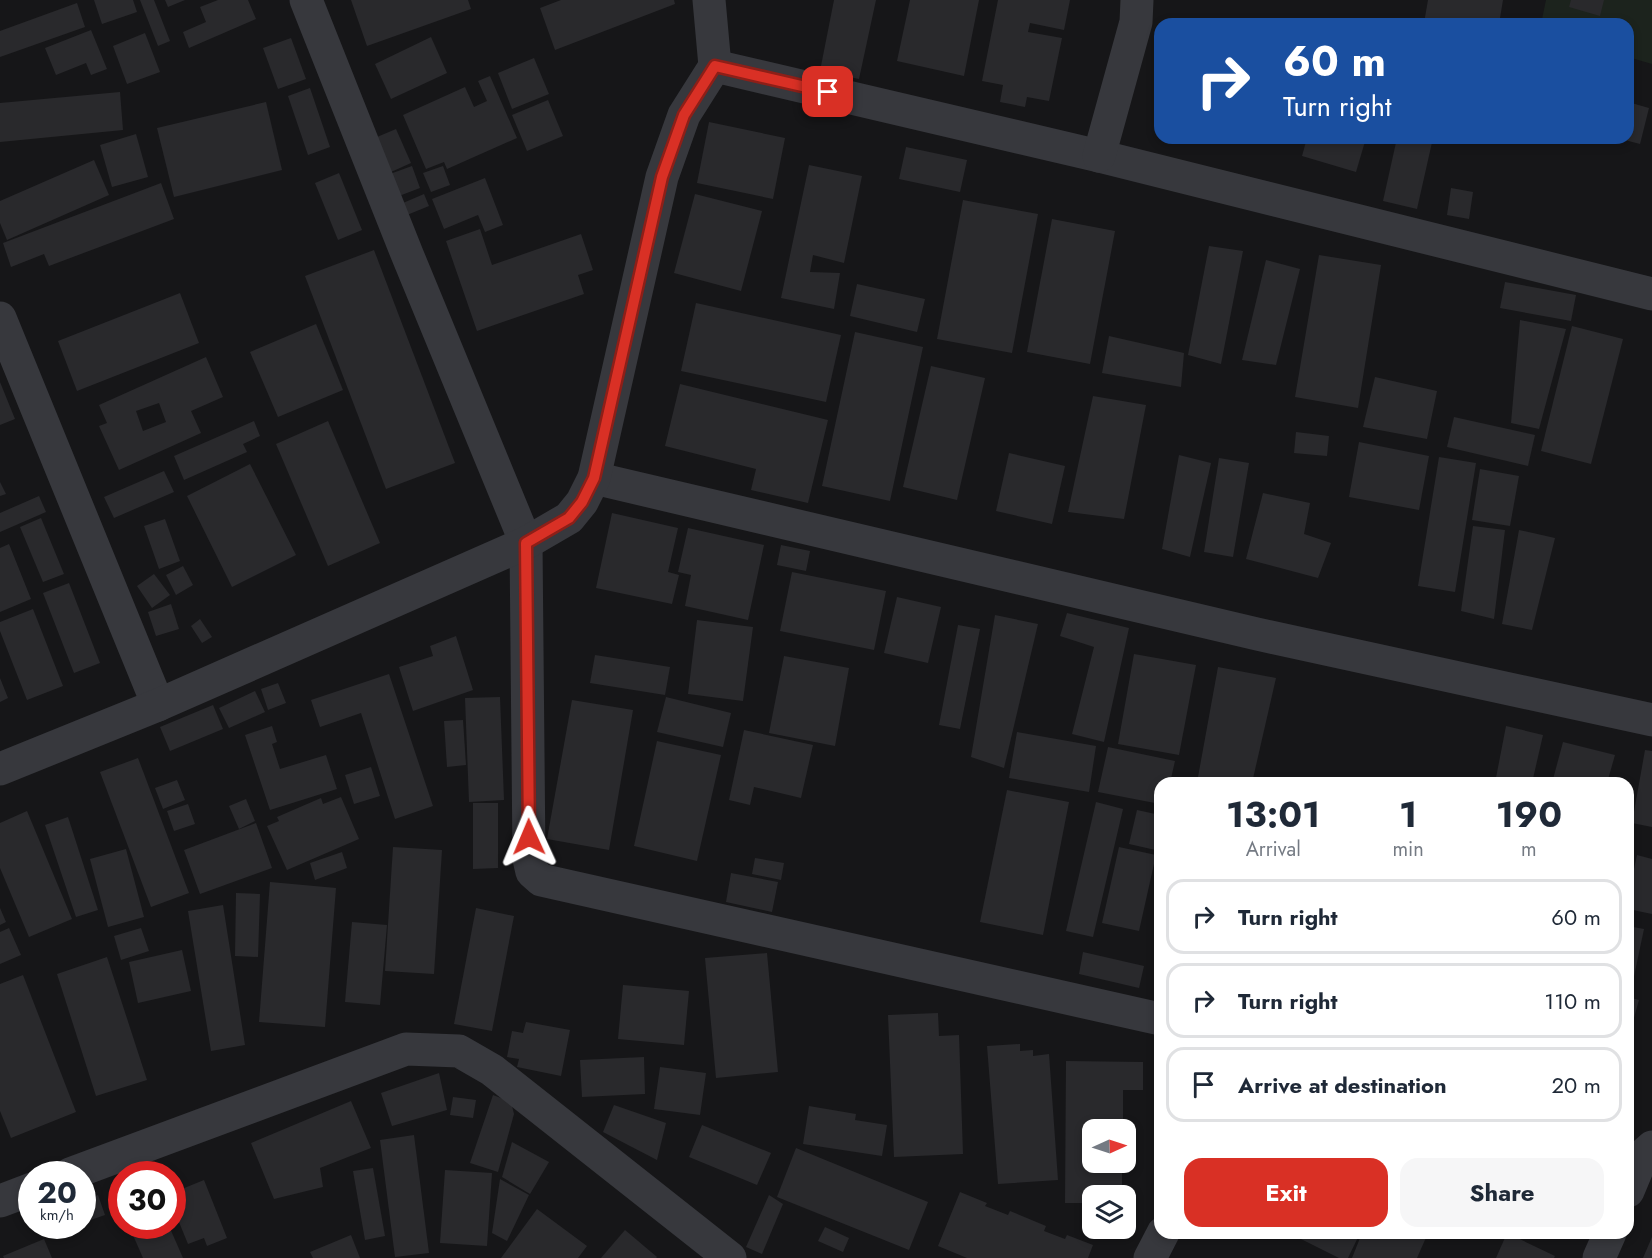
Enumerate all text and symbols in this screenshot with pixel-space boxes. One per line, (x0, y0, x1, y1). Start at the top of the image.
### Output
text: 60 m (1283, 31, 1386, 92)
icon: right (1184, 42, 1262, 120)
pin (802, 66, 853, 117)
icon: arrive (811, 75, 844, 108)
text: Turn right (1283, 87, 1391, 126)
text: 13:01 (1226, 788, 1320, 840)
text: 1 (1399, 788, 1417, 840)
text: 190 (1496, 788, 1562, 840)
position arrow (497, 805, 561, 869)
text: Arrival (1246, 835, 1301, 864)
text: min (1392, 835, 1424, 864)
text: m (1521, 835, 1537, 864)
icon: right (1187, 900, 1220, 933)
text: Turn right (1238, 901, 1338, 933)
text: 60 m (1551, 901, 1601, 933)
icon: right (1187, 984, 1220, 1017)
text: Turn right (1238, 985, 1338, 1017)
text: 110 m (1544, 985, 1601, 1017)
icon: arrive (1187, 1068, 1220, 1101)
text: Arrive at destination (1238, 1069, 1447, 1101)
text: 20 m (1552, 1069, 1601, 1101)
north arrow (1082, 1119, 1136, 1173)
map controls (1082, 1119, 1136, 1239)
button: Exit (1184, 1158, 1388, 1227)
button: Share (1400, 1158, 1604, 1227)
speed limit sign: 30 (108, 1161, 186, 1239)
text: 20 (37, 1171, 77, 1214)
button: layers (1082, 1185, 1136, 1239)
text: km/h (40, 1204, 74, 1226)

